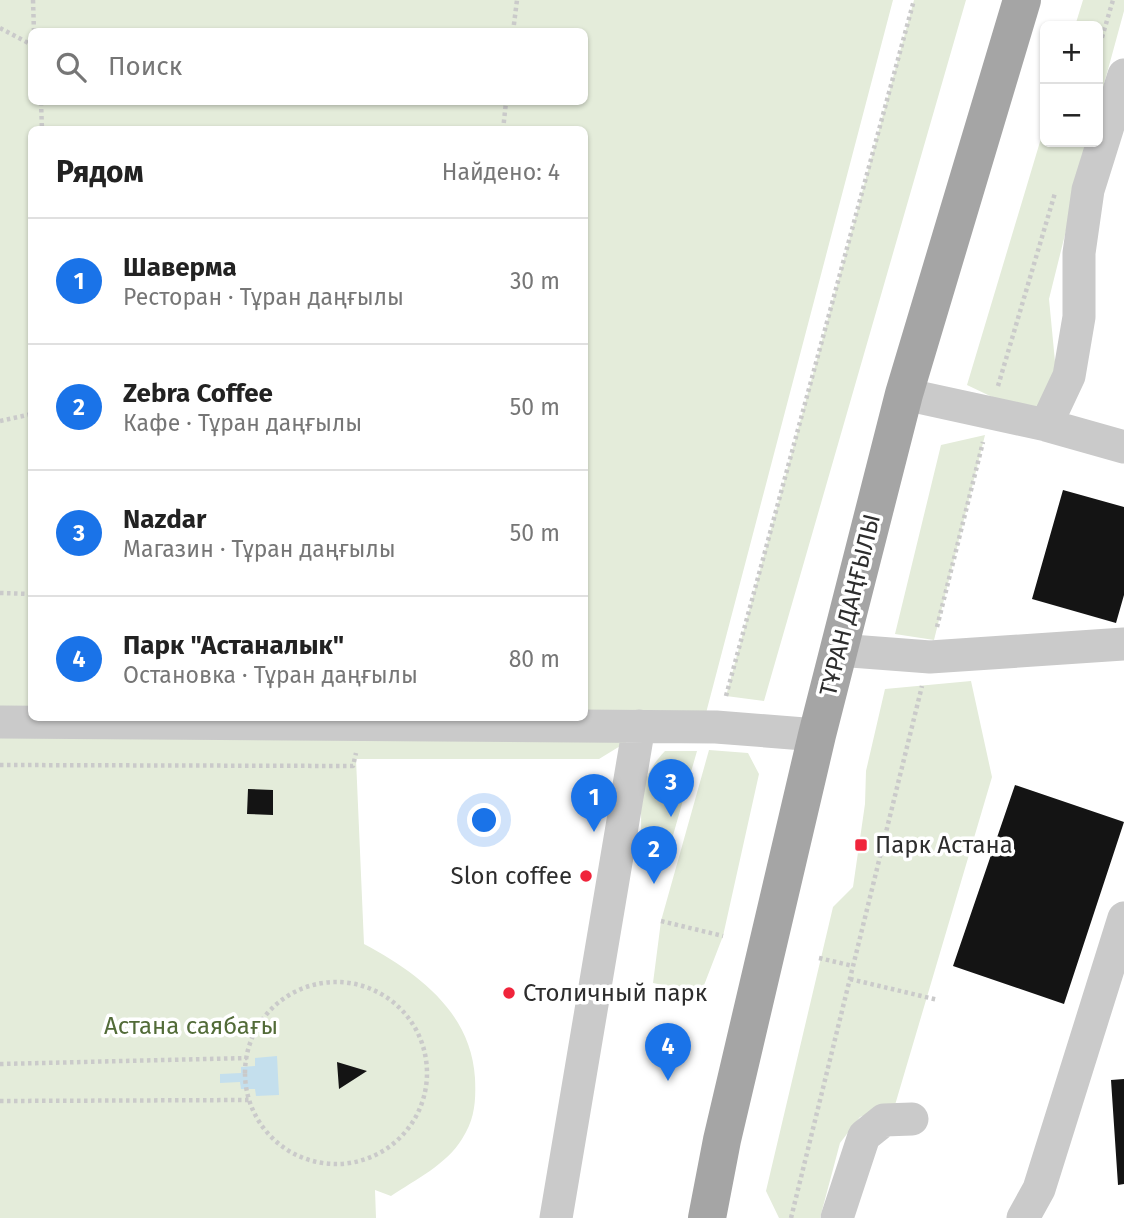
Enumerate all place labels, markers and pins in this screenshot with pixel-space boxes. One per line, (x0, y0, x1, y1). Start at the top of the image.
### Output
pin: 3 (648, 759, 694, 817)
pin: 1 (571, 774, 617, 832)
pin: 2 (631, 826, 677, 884)
place label: Парк Астана (875, 831, 1013, 859)
marker: Парк Астана (853, 837, 869, 853)
place label: Slon coffee (451, 862, 572, 890)
marker: Slon coffee (578, 868, 594, 884)
place label: Столичный парк (523, 979, 708, 1007)
marker: Столичный парк (501, 985, 517, 1001)
pin: 4 (645, 1023, 691, 1081)

